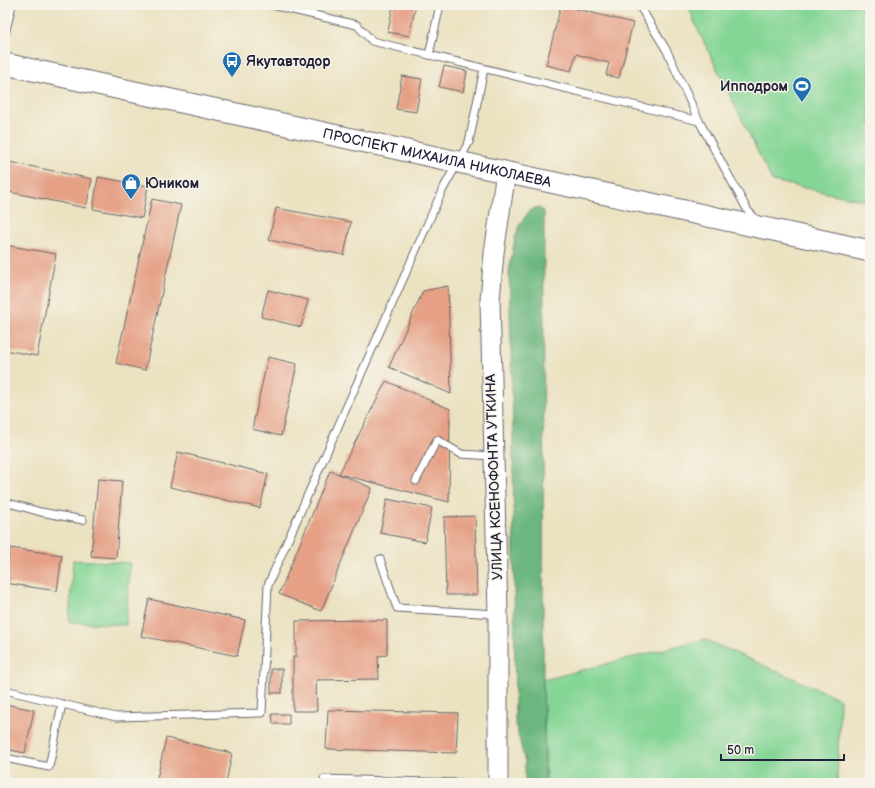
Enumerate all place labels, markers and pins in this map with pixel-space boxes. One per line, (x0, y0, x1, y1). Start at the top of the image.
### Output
bus stop icon: Якутавтодор (221, 50, 243, 78)
place label: Якутавтодор (246, 53, 331, 70)
sports icon: Ипподром (791, 75, 813, 103)
place label: Ипподром (720, 78, 788, 95)
shop icon: Юником (120, 172, 142, 200)
place label: Юником (145, 175, 199, 192)

